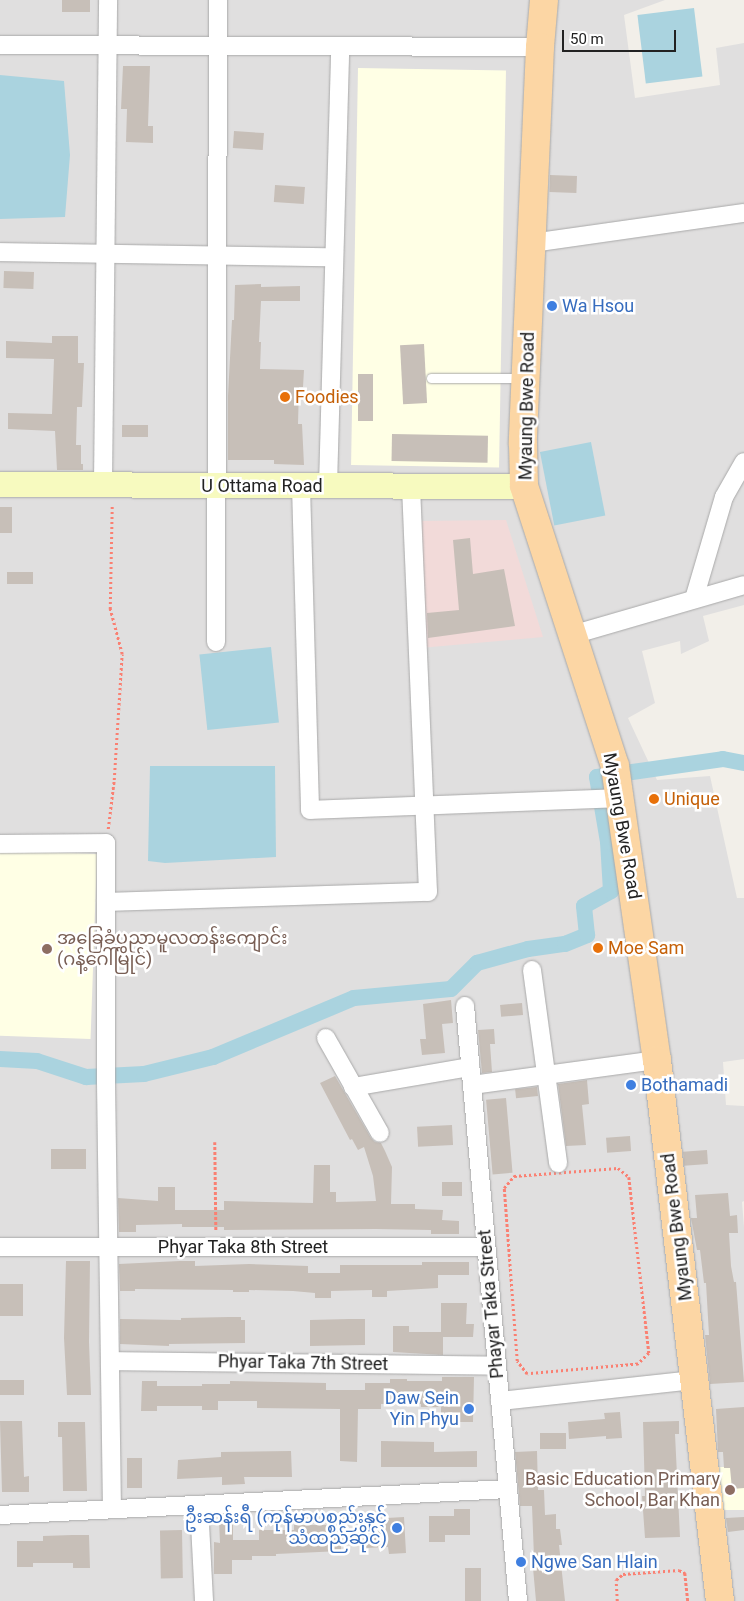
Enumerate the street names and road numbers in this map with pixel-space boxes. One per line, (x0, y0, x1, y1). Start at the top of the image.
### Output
street label: Myaung Bwe Road (515, 332, 539, 480)
street label: U Ottama Road (201, 475, 323, 497)
street label: Myaung Bwe Road (598, 751, 646, 901)
street label: Myaung Bwe Road (657, 1152, 697, 1302)
street label: Phayar Taka Street (474, 1228, 508, 1380)
street label: Phyar Taka 8th Street (158, 1236, 328, 1258)
street label: Phyar Taka 7th Street (217, 1351, 389, 1375)

